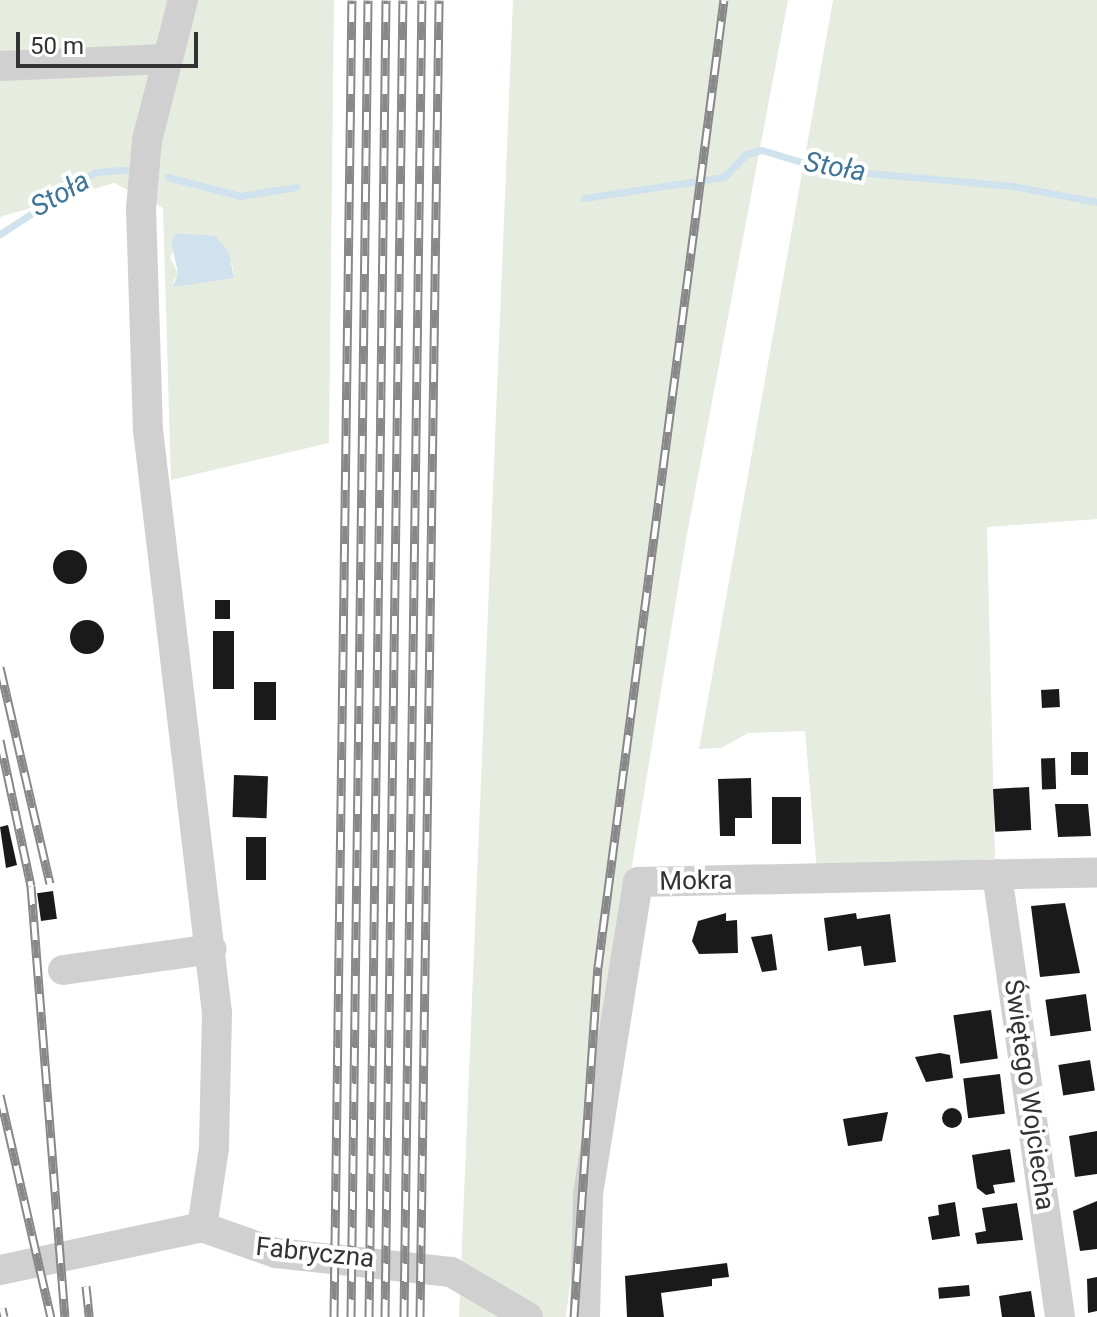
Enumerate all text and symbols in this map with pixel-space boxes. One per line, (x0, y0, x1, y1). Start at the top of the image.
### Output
scale bar (20, 16, 202, 66)
text: 50 m (30, 32, 84, 60)
water label: Stoła (801, 145, 869, 189)
water label: Stoła (25, 164, 95, 224)
street label: Mokra (659, 865, 733, 897)
street label: Świętego Wojciecha (997, 978, 1061, 1212)
street label: Fabryczna (254, 1231, 376, 1275)

